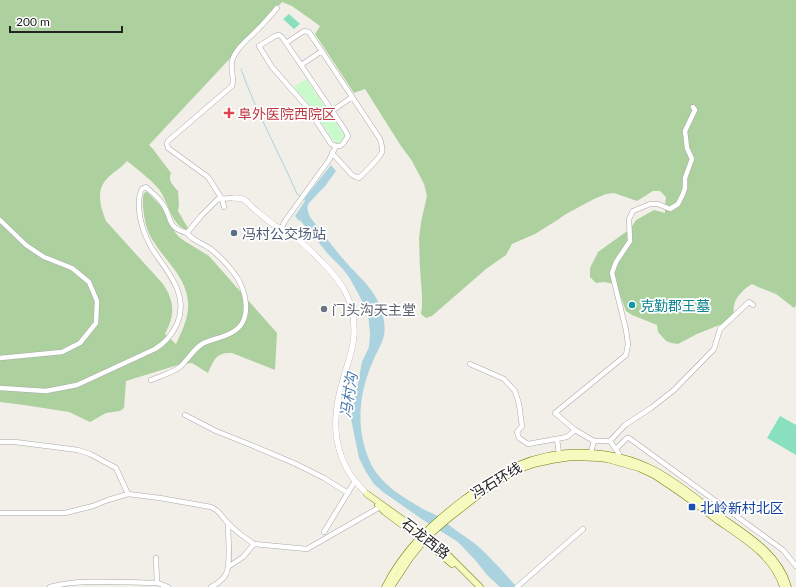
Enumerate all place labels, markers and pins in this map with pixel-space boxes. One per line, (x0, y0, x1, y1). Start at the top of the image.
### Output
place label: 阜外医院西院区 (238, 105, 336, 122)
marker: 阜外医院西院区 (223, 107, 235, 119)
place label: 冯村公交场站 (242, 225, 326, 242)
marker: 冯村公交场站 (229, 228, 239, 238)
place label: 克勤郡王墓 (640, 297, 710, 314)
marker: 克勤郡王墓 (627, 300, 637, 310)
place label: 门头沟天主堂 (332, 301, 416, 318)
marker: 门头沟天主堂 (319, 304, 329, 314)
place label: 北岭新村北区 (700, 499, 784, 516)
marker: 北岭新村北区 (687, 502, 697, 512)

